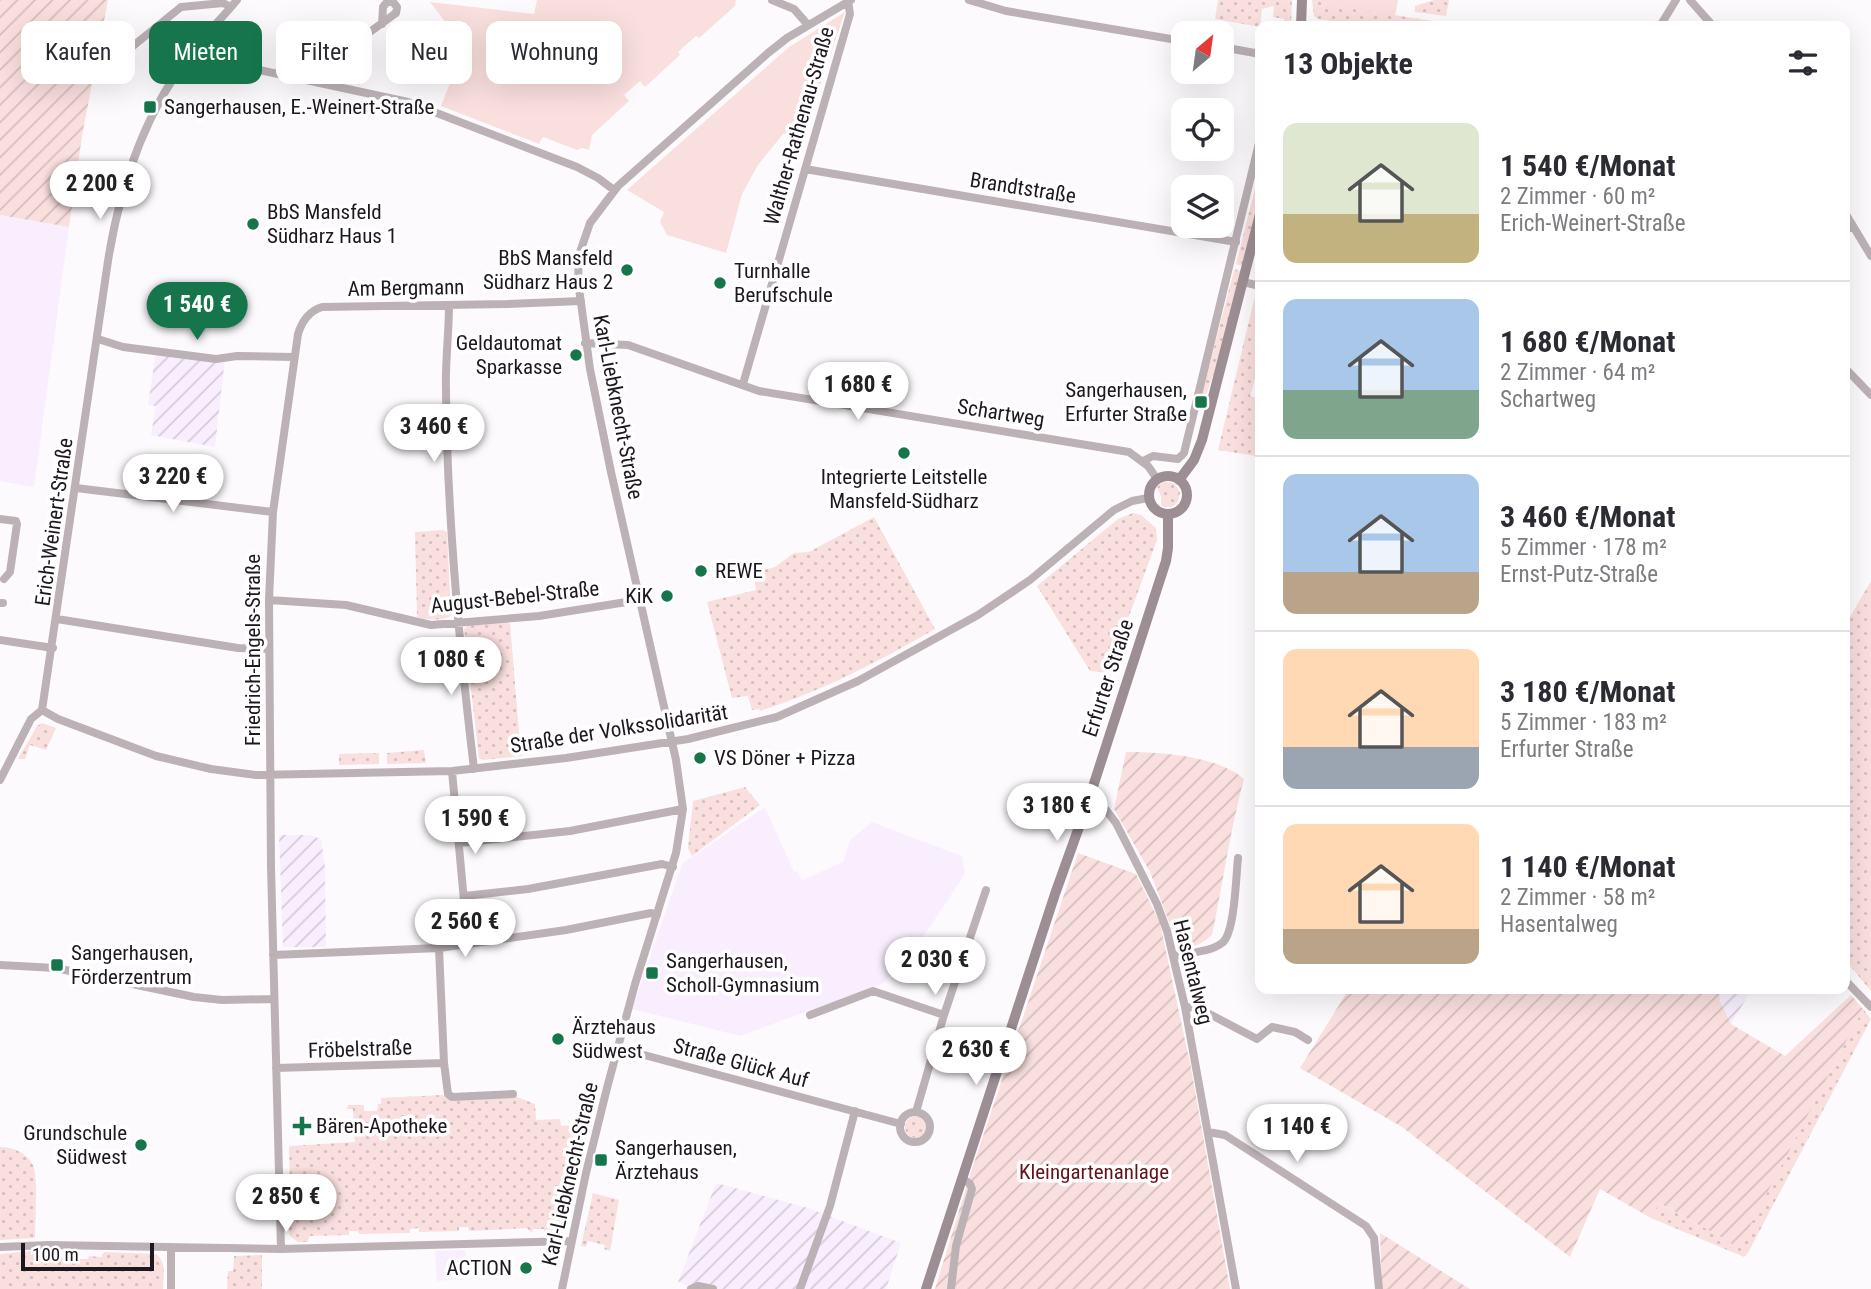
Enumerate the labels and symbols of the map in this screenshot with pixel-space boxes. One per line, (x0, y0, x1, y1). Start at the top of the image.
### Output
north arrow (1171, 21, 1234, 84)
street label: Walther-Rathenau-Straße (759, 24, 839, 228)
place label: Sangerhausen, E.-Weinert-Straße (164, 95, 435, 119)
marker: Sangerhausen, E.-Weinert-Straße (142, 99, 158, 115)
pin: 2 200 € (35, 162, 165, 221)
street label: Brandtstraße (968, 168, 1078, 208)
place label: BbS Mansfeld Südharz Haus 1 (267, 200, 397, 248)
marker: BbS Mansfeld Südharz Haus 1 (245, 216, 261, 232)
place label: BbS Mansfeld Südharz Haus 2 (483, 246, 613, 294)
place label: Turnhalle Berufschule (734, 259, 833, 307)
marker: BbS Mansfeld Südharz Haus 2 (619, 262, 635, 278)
street label: Am Bergmann (347, 275, 465, 301)
marker: Turnhalle Berufschule (712, 275, 728, 291)
pin: 1 540 € (132, 282, 262, 342)
street label: Karl-Liebknecht-Straße (588, 313, 648, 502)
place label: Geldautomat Sparkasse (456, 331, 562, 379)
marker: Geldautomat Sparkasse (568, 347, 584, 363)
pin: 1 680 € (793, 362, 923, 422)
place label: Sangerhausen, Erfurter Straße (1065, 378, 1187, 426)
street label: Schartweg (956, 394, 1046, 432)
marker: Sangerhausen, Erfurter Straße (1193, 394, 1209, 410)
pin: 3 460 € (369, 405, 499, 464)
street label: Erich-Weinert-Straße (30, 436, 78, 608)
marker: Integrierte Leitstelle Mansfeld-Südharz (896, 445, 912, 461)
pin: 3 220 € (108, 454, 238, 514)
place label: Integrierte Leitstelle Mansfeld-Südharz (821, 465, 987, 513)
street label: Friedrich-Engels-Straße (241, 554, 265, 746)
place label: REWE (715, 559, 763, 583)
marker: REWE (693, 563, 709, 579)
street label: August-Bebel-Straße (430, 576, 601, 618)
place label: KiK (625, 584, 654, 608)
marker: KiK (659, 588, 675, 604)
street label: Erfurter Straße (1078, 616, 1138, 740)
pin: 1 080 € (386, 638, 516, 697)
street label: Straße der Volkssolidarität (509, 700, 729, 758)
place label: VS Döner + Pizza (714, 746, 855, 770)
marker: VS Döner + Pizza (692, 750, 708, 766)
pin: 3 180 € (992, 784, 1122, 843)
pin: 1 590 € (410, 796, 540, 856)
pin: 2 560 € (400, 900, 530, 959)
street label: Hasentalweg (1168, 917, 1218, 1027)
pin: 2 030 € (870, 937, 1000, 997)
place label: Sangerhausen, Förderzentrum (71, 941, 193, 989)
place label: Sangerhausen, Scholl-Gymnasium (666, 949, 820, 997)
marker: Sangerhausen, Förderzentrum (49, 957, 65, 973)
marker: Sangerhausen, Scholl-Gymnasium (644, 965, 660, 981)
place label: Ärztehaus Südwest (572, 1015, 656, 1063)
pin: 2 630 € (911, 1028, 1041, 1087)
marker: Ärztehaus Südwest (550, 1031, 566, 1047)
street label: Straße Glück Auf (671, 1033, 812, 1093)
street label: Fröbelstraße (307, 1035, 413, 1063)
street label: Karl-Liebknecht-Straße (537, 1080, 603, 1268)
pin: 1 140 € (1232, 1104, 1362, 1164)
place label: Bären-Apotheke (316, 1114, 447, 1138)
marker: Bären-Apotheke (294, 1118, 310, 1134)
place label: Grundschule Südwest (23, 1121, 127, 1169)
place label: Sangerhausen, Ärztehaus (615, 1136, 737, 1184)
marker: Grundschule Südwest (133, 1137, 149, 1153)
marker: Sangerhausen, Ärztehaus (593, 1152, 609, 1168)
park label: Kleingartenanlage (1019, 1160, 1169, 1184)
pin: 2 850 € (221, 1174, 351, 1234)
scale bar (21, 1240, 154, 1272)
place label: ACTION (447, 1256, 512, 1280)
marker: ACTION (518, 1260, 534, 1276)

